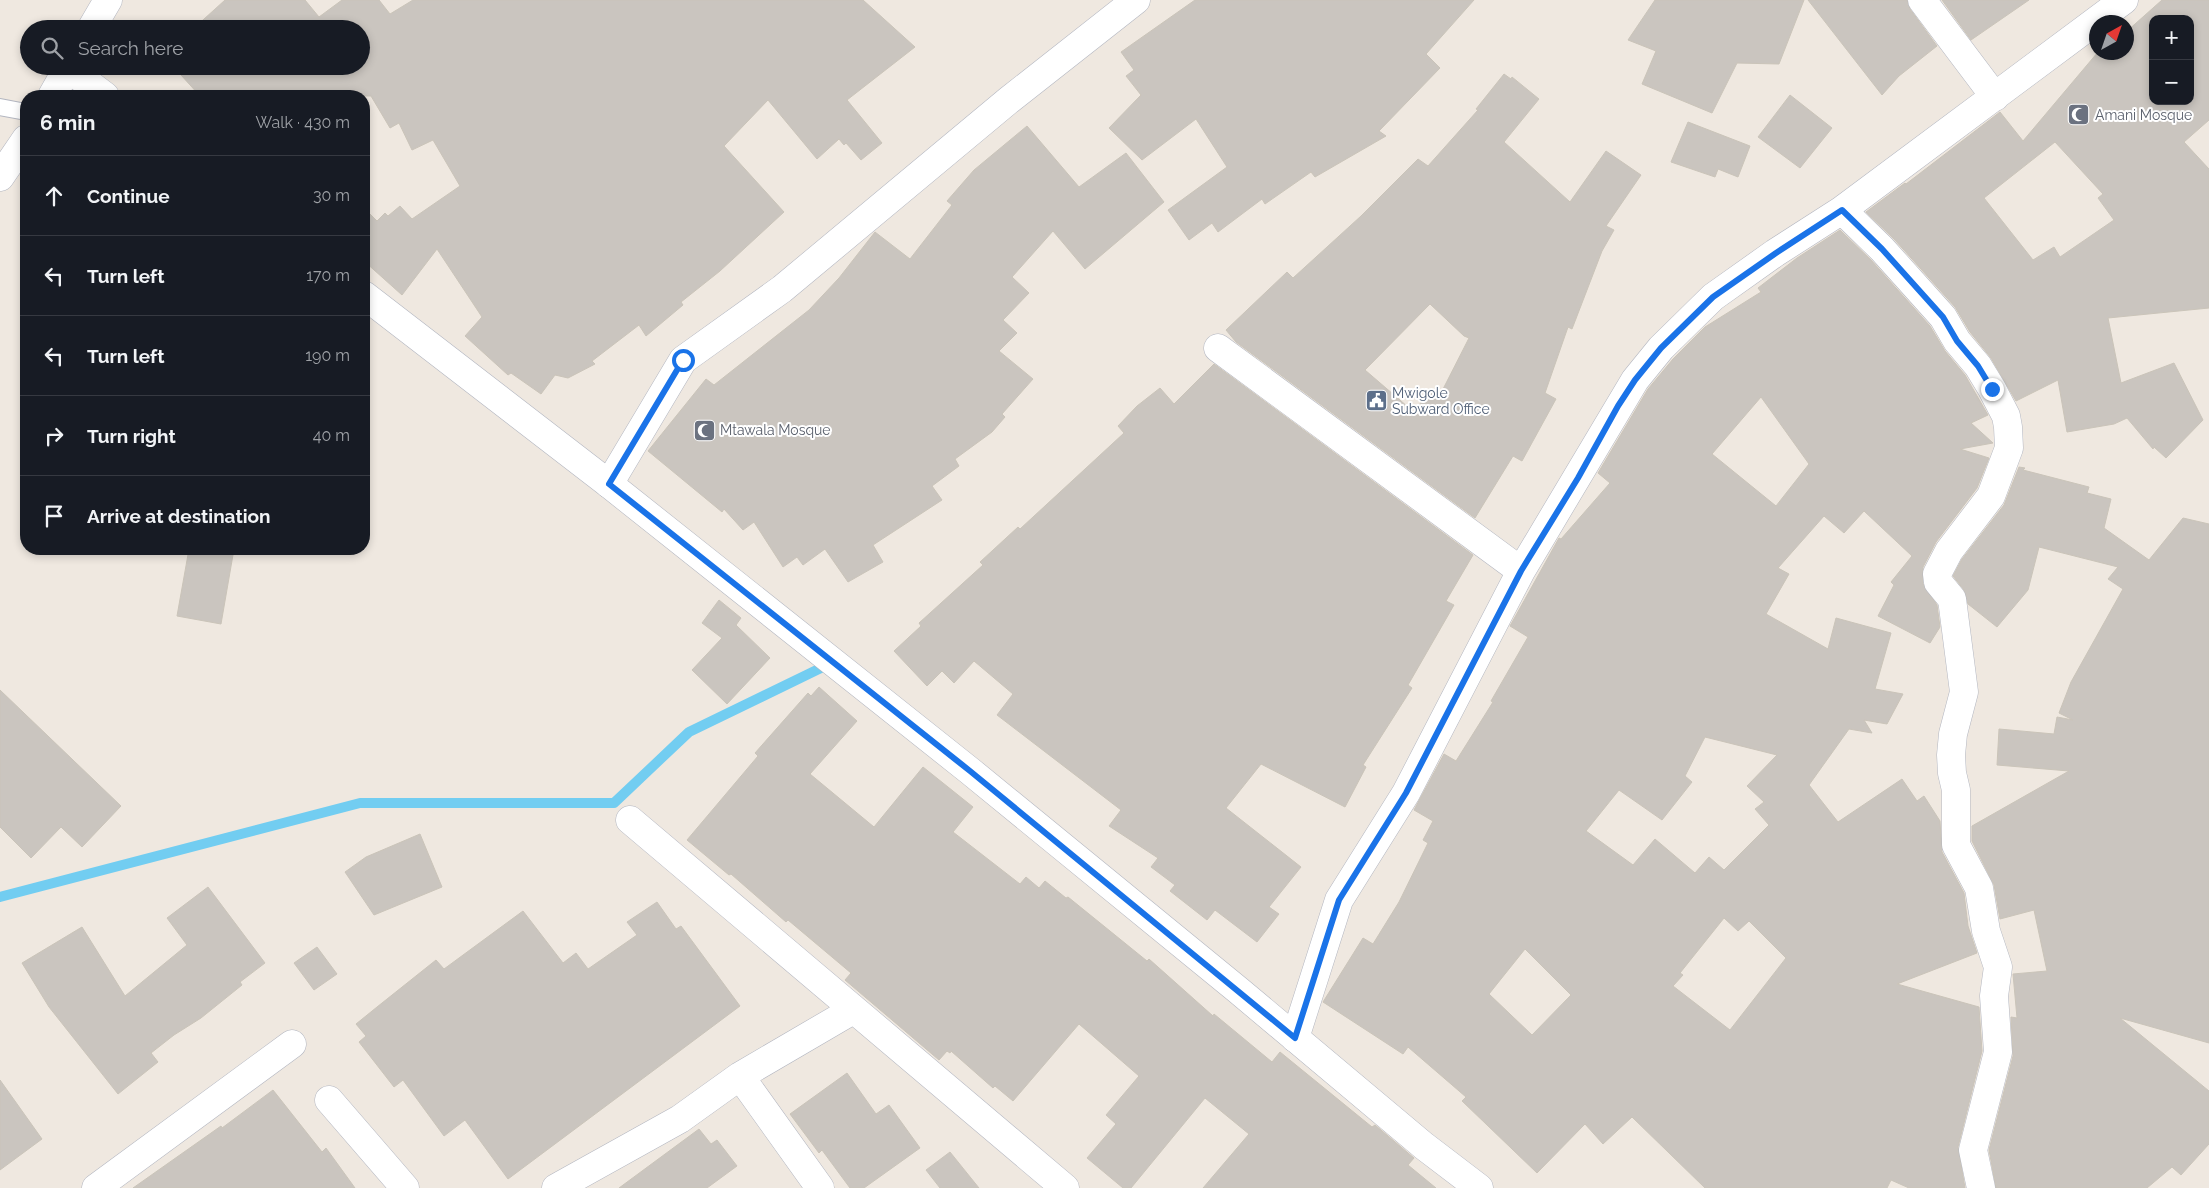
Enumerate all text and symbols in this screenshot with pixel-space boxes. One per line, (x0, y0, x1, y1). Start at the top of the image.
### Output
north arrow (2089, 15, 2134, 60)
map controls (2149, 15, 2194, 105)
button: + (2149, 15, 2194, 60)
search box (20, 20, 370, 75)
icon: search (38, 34, 66, 62)
text: Search here (78, 37, 184, 59)
button: − (2149, 60, 2194, 105)
mosque icon: Amani Mosque (2067, 103, 2091, 127)
place label: Amani Mosque (2095, 107, 2192, 123)
text: 6 min (40, 110, 95, 135)
text: Walk · 430 m (256, 113, 350, 132)
icon: ahead (40, 182, 68, 210)
text: Continue (87, 185, 170, 207)
text: 30 m (313, 186, 350, 205)
icon: left (40, 262, 68, 290)
text: Turn left (87, 265, 164, 287)
text: 170 m (306, 266, 350, 285)
icon: left (40, 342, 68, 370)
text: Turn left (87, 345, 164, 367)
text: 190 m (305, 346, 350, 365)
route start (672, 349, 695, 372)
route end (1981, 378, 2004, 401)
place label: Mwigole Subward Office (1392, 385, 1490, 417)
public building icon: Mwigole Subward Office (1364, 389, 1388, 413)
mosque icon: Mtawala Mosque (692, 418, 716, 442)
icon: right (40, 422, 68, 450)
place label: Mtawala Mosque (720, 422, 831, 438)
text: Turn right (87, 425, 176, 447)
text: 40 m (313, 426, 350, 445)
icon: arrive (40, 502, 68, 530)
text: Arrive at destination (87, 505, 271, 527)

